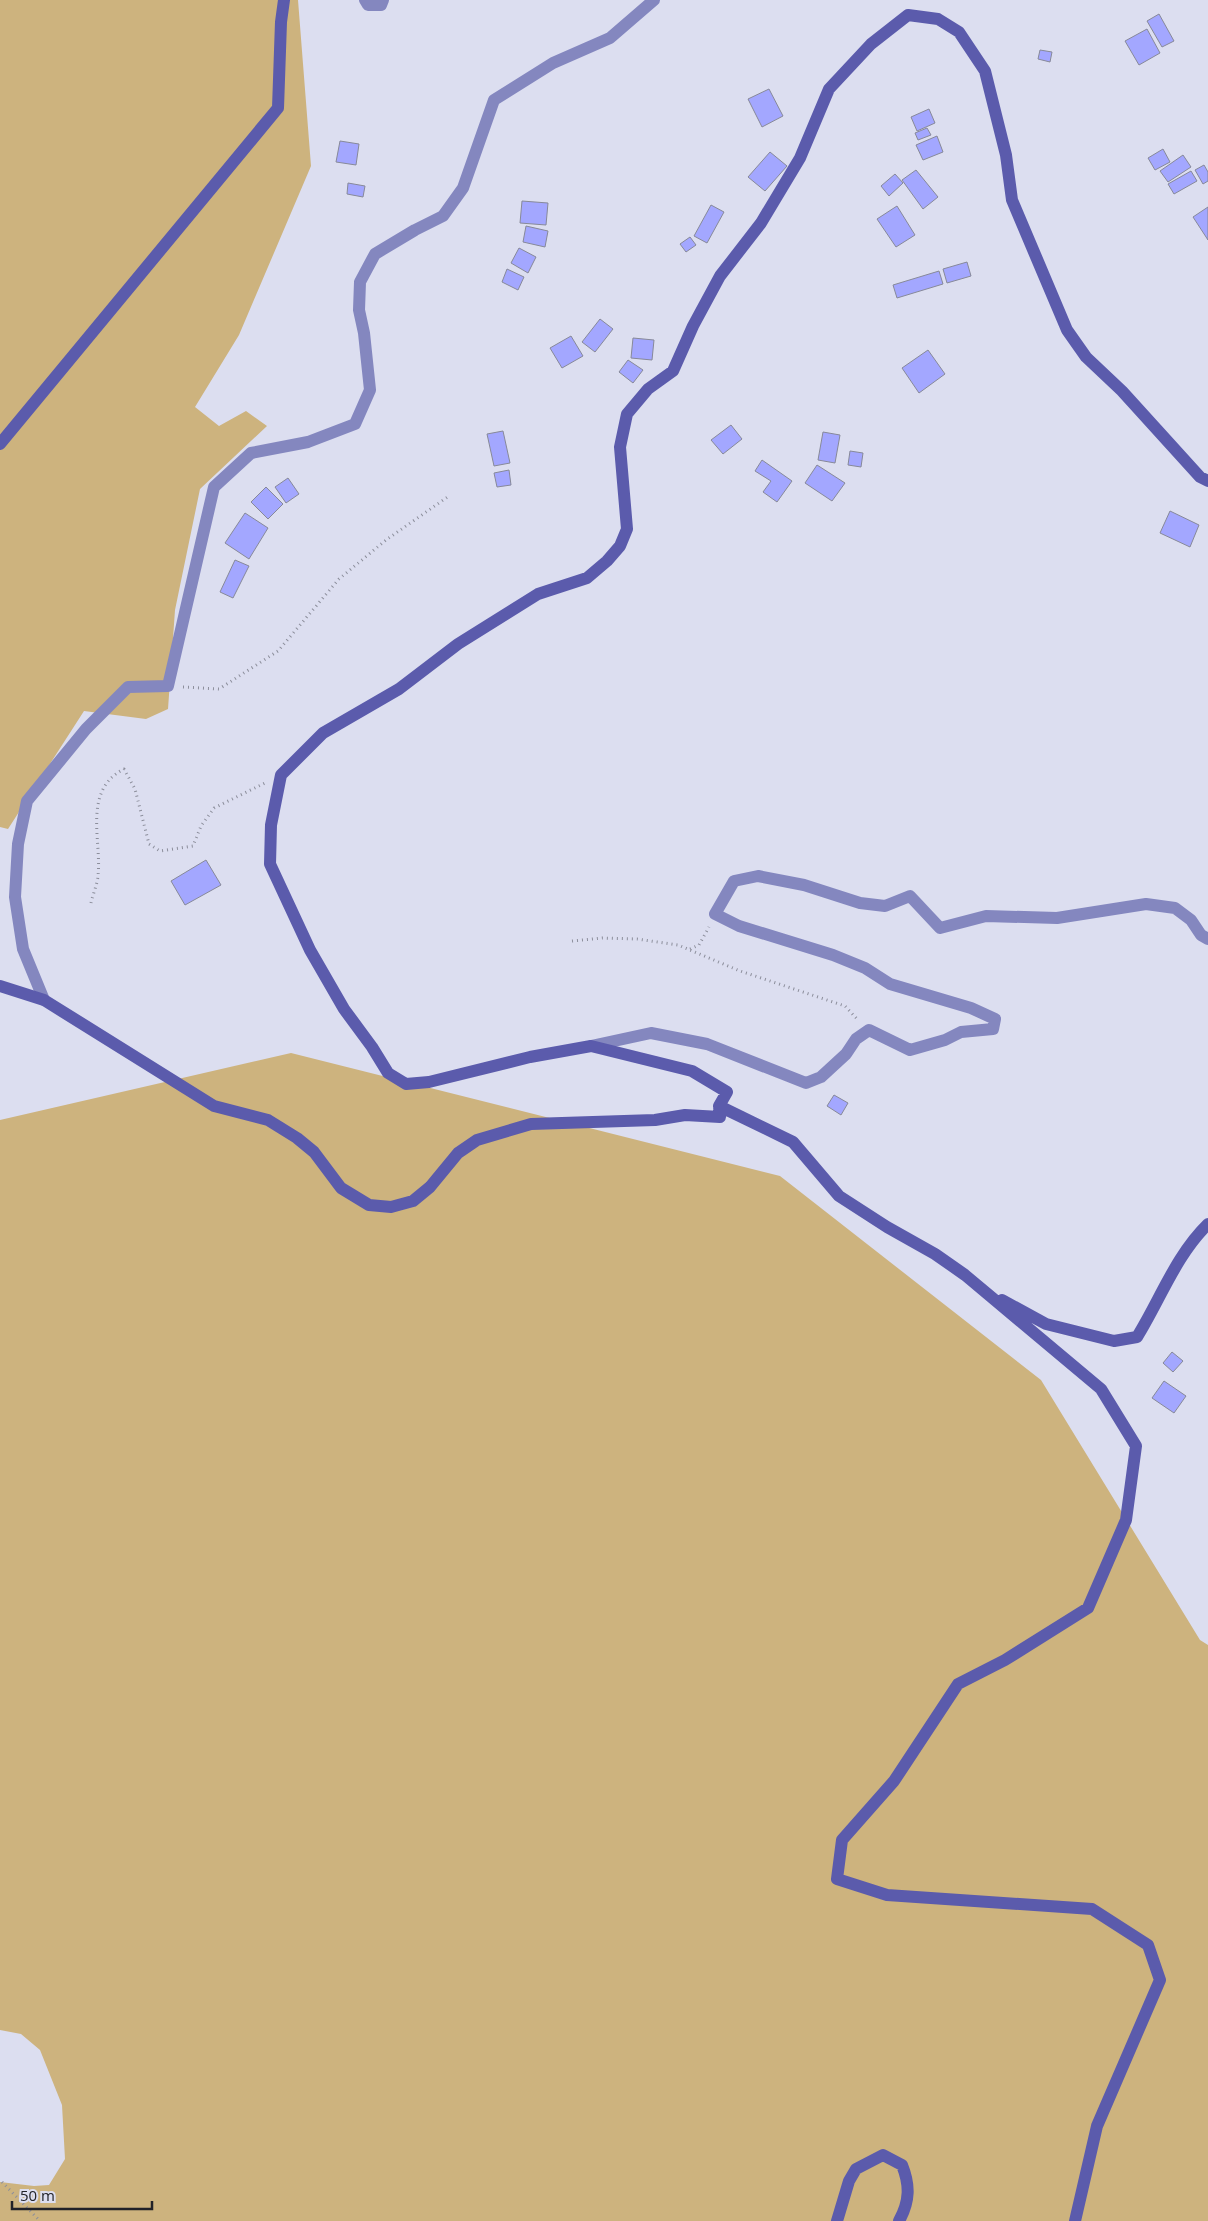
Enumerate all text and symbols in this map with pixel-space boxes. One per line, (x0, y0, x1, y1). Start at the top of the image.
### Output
scale bar (12, 2178, 152, 2210)
text: 50 m (20, 2185, 55, 2205)

